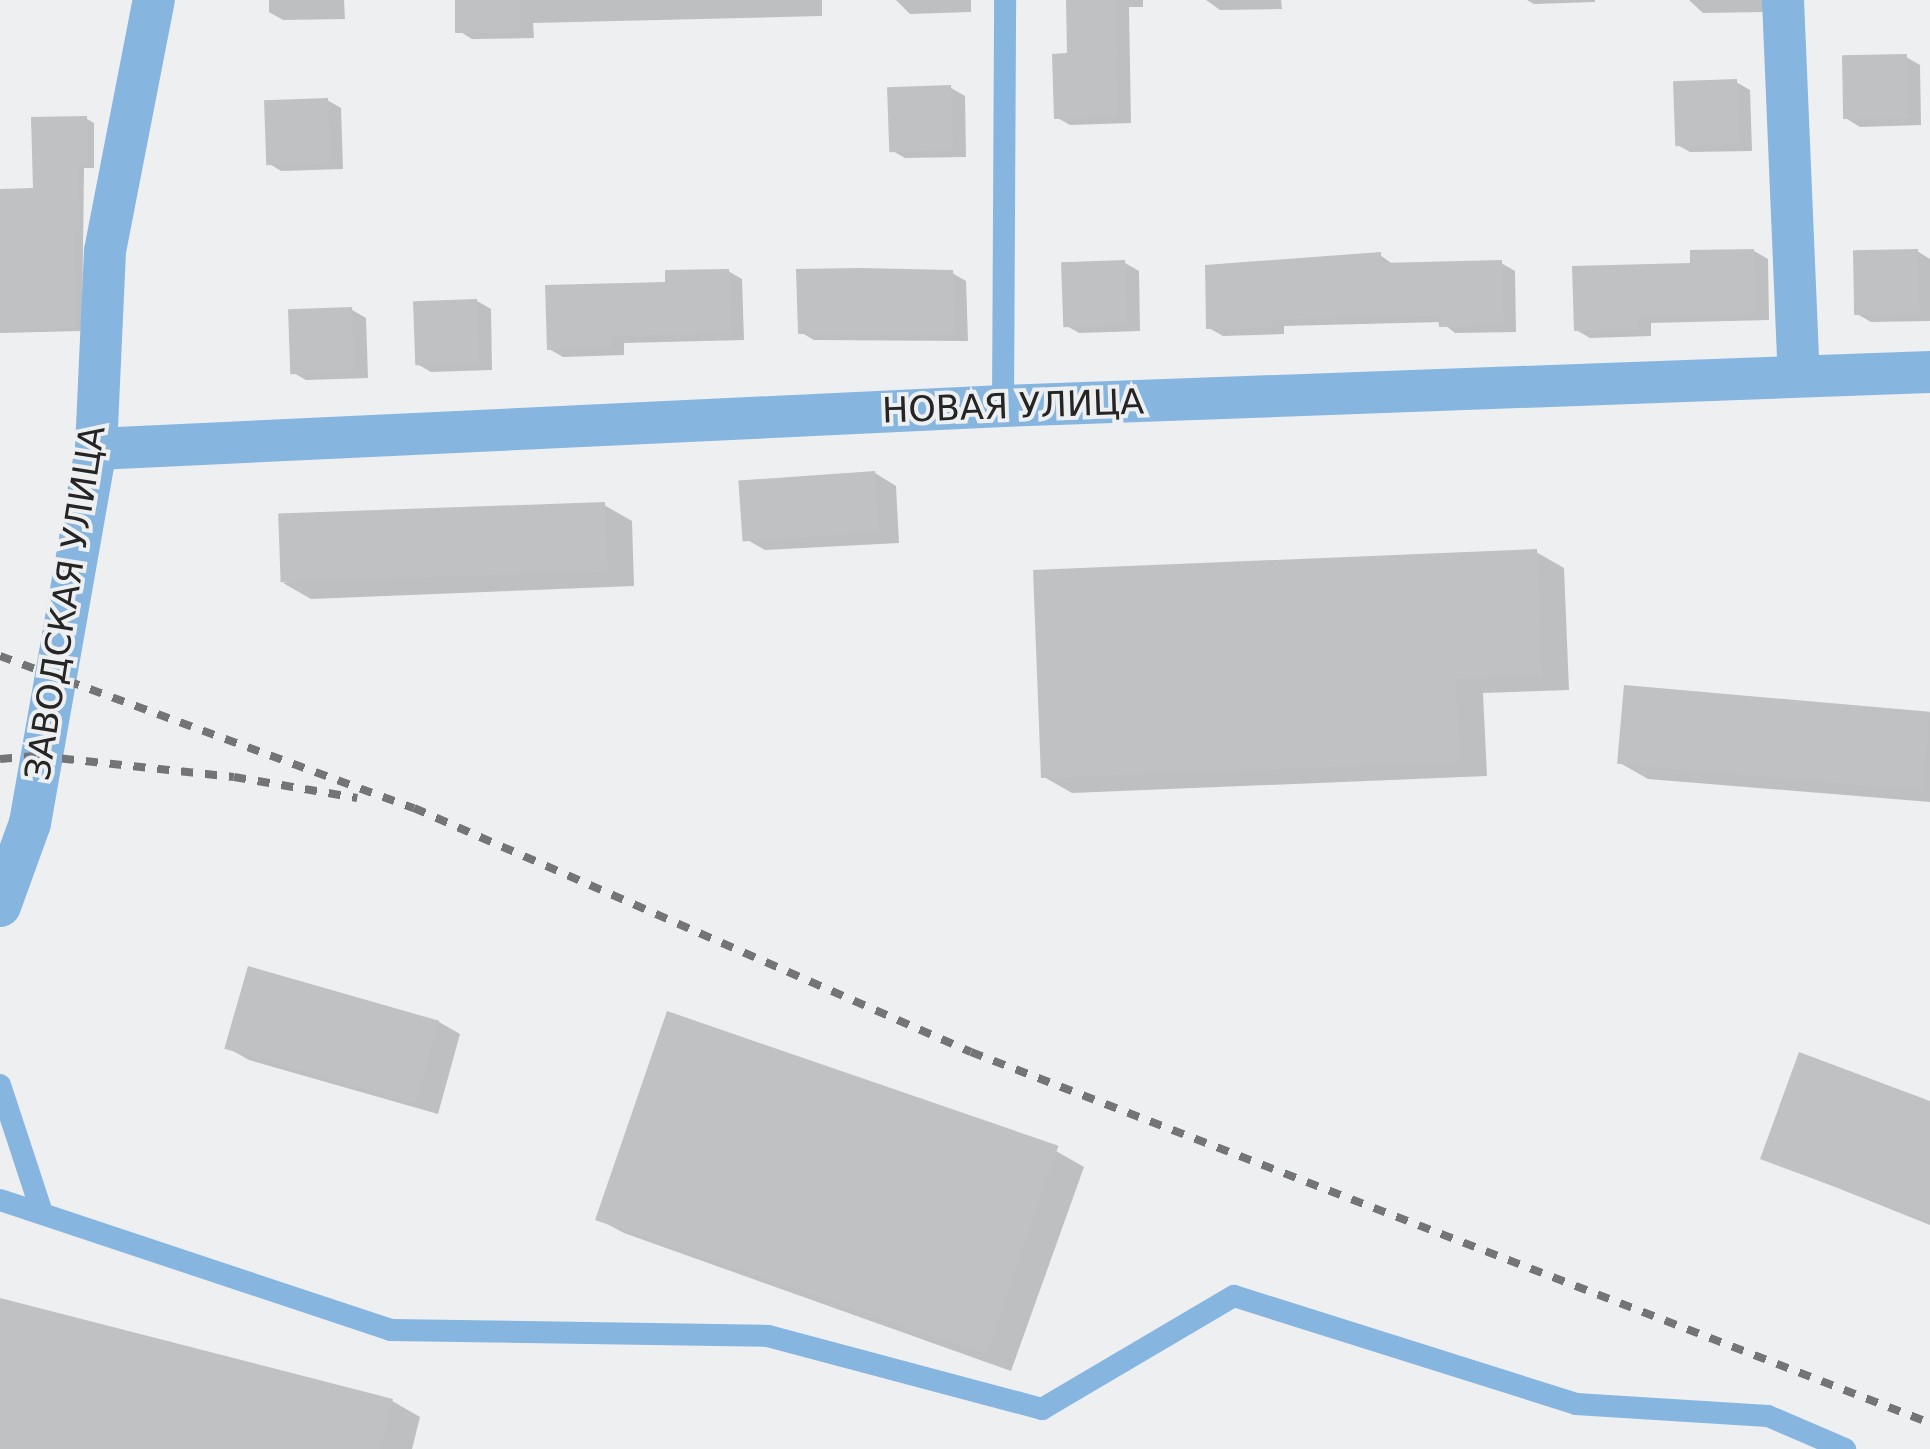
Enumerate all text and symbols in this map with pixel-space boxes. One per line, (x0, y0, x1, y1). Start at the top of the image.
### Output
street label: НОВАЯ УЛИЦА (881, 380, 1145, 432)
street label: ЗАВОДСКАЯ УЛИЦА (16, 422, 114, 784)

